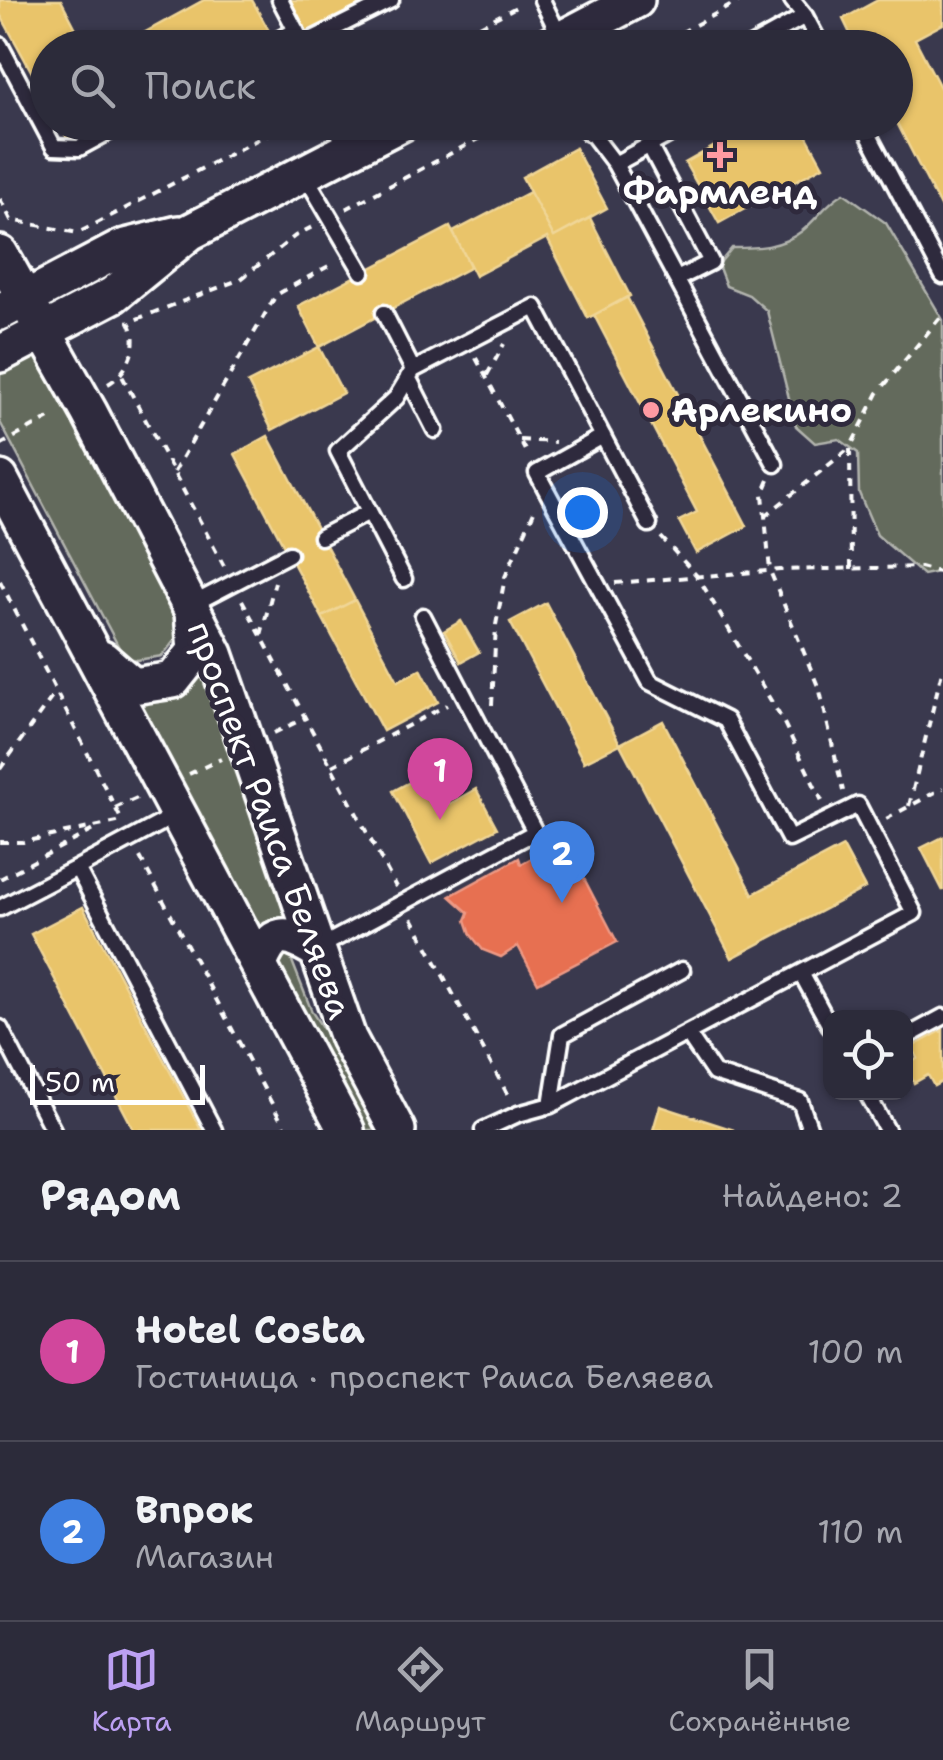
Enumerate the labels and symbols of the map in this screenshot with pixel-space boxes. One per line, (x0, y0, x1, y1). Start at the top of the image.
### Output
marker: Фармленд (709, 144, 731, 166)
place label: Фармленд (623, 168, 818, 215)
place label: Арлекино (671, 386, 852, 433)
marker: Арлекино (640, 399, 662, 421)
your location (557, 487, 608, 538)
street label: проспект Раиса Беляева (177, 614, 364, 1025)
pin: 1 (408, 738, 472, 820)
pin: 2 (530, 820, 594, 903)
scale bar (30, 1060, 205, 1104)

